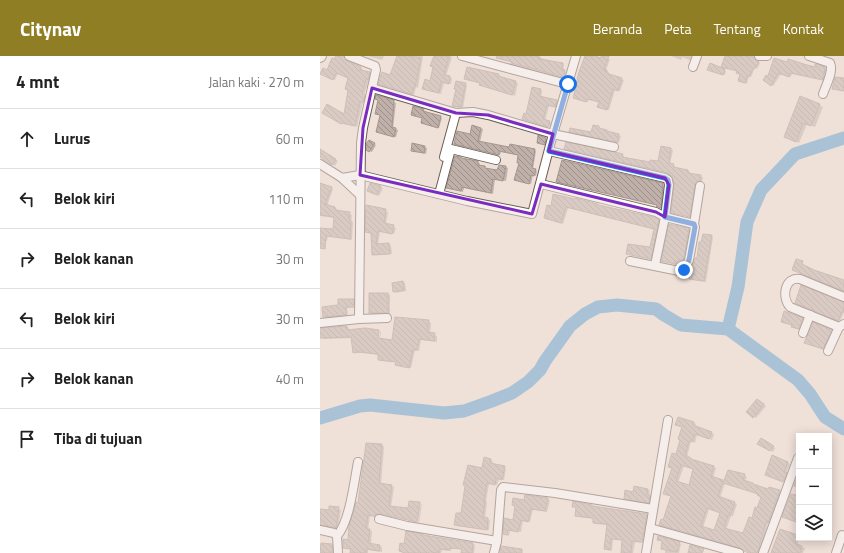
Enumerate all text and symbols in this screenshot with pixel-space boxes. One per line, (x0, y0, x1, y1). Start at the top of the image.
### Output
text: Citynav (20, 14, 81, 43)
text: Beranda (593, 18, 642, 39)
text: Peta (664, 18, 691, 39)
text: Tentang (713, 18, 761, 39)
text: Kontak (783, 18, 824, 39)
text: 4 mnt (16, 69, 59, 95)
text: Jalan kaki · 270 m (208, 72, 304, 92)
route start (559, 75, 577, 93)
text: Lurus (54, 127, 90, 150)
icon: ahead (16, 128, 38, 150)
text: 60 m (276, 129, 304, 149)
text: Belok kiri (54, 187, 115, 210)
icon: left (16, 188, 38, 210)
text: 110 m (268, 189, 304, 209)
text: Belok kanan (54, 247, 134, 270)
icon: right (16, 248, 38, 270)
text: 30 m (276, 249, 304, 269)
route end (675, 261, 693, 279)
text: Belok kiri (54, 307, 115, 330)
icon: left (16, 308, 38, 330)
text: 30 m (276, 309, 304, 329)
text: Belok kanan (54, 367, 134, 390)
icon: right (16, 368, 38, 390)
text: 40 m (276, 369, 304, 389)
text: Tiba di tujuan (54, 427, 142, 450)
icon: arrive (16, 428, 38, 450)
map controls (796, 433, 832, 541)
button: + (796, 433, 832, 469)
button: − (796, 469, 832, 505)
button: layers (796, 505, 832, 541)

